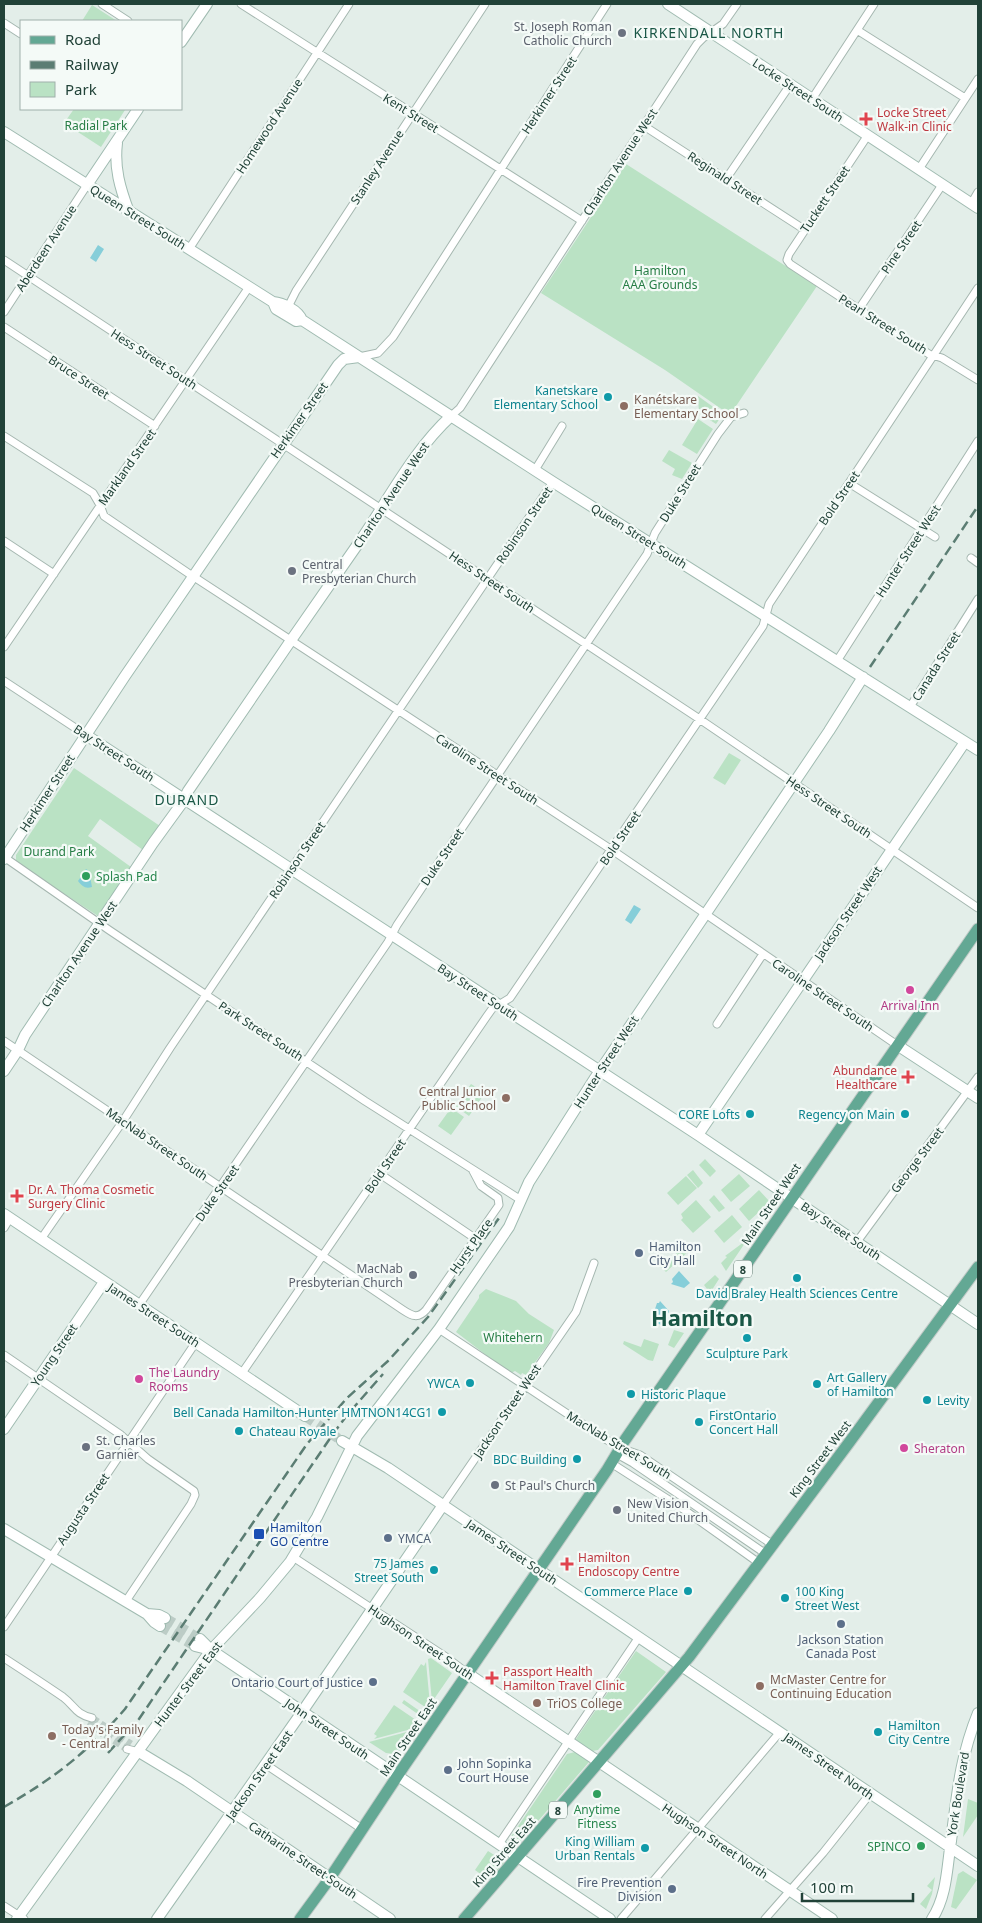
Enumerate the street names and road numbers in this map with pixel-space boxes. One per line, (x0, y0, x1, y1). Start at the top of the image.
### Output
street label: Herkimer Street (517, 52, 581, 137)
street label: Locke Street South (749, 54, 847, 126)
street label: Homewood Avenue (232, 75, 306, 177)
street label: Kent Street (380, 89, 443, 137)
street label: Charlton Avenue West (579, 104, 662, 219)
street label: Stanley Avenue (346, 126, 408, 208)
street label: Reginald Street (684, 147, 766, 209)
street label: Tuckett Street (796, 161, 854, 236)
street label: Queen Street South (87, 181, 189, 253)
street label: Aberdeen Avenue (12, 201, 81, 295)
street label: Pine Street (877, 216, 926, 277)
street label: Pearl Street South (835, 290, 931, 358)
street label: Hess Street South (107, 325, 201, 393)
street label: Bruce Street (45, 351, 113, 403)
street label: Herkimer Street (266, 378, 332, 462)
street label: Markland Street (94, 425, 160, 509)
street label: Charlton Avenue West (349, 438, 433, 552)
street label: Duke Street (655, 460, 705, 525)
street label: Bold Street (815, 467, 864, 529)
street label: Robinson Street (492, 483, 556, 567)
street label: Queen Street South (588, 500, 690, 572)
street label: Hunter Street West (872, 501, 945, 601)
street label: Hess Street South (446, 547, 538, 617)
street label: Canada Street (908, 627, 965, 704)
street label: Bay Street South (70, 720, 158, 786)
street label: Caroline Street South (432, 729, 542, 809)
street label: Herkimer Street (15, 750, 79, 835)
street label: Hess Street South (783, 772, 875, 842)
street label: Bold Street (596, 807, 645, 869)
street label: Robinson Street (265, 818, 329, 902)
street label: Duke Street (417, 824, 468, 889)
street label: Jackson Street West (810, 862, 886, 964)
street label: Charlton Avenue West (37, 897, 121, 1011)
street label: Caroline Street South (769, 955, 877, 1035)
street label: Bay Street South (434, 959, 522, 1025)
street label: Park Street South (215, 997, 307, 1065)
street label: Hunter Street West (570, 1012, 643, 1112)
street label: MacNab Street South (103, 1104, 211, 1184)
street label: George Street (887, 1123, 948, 1196)
street label: Bold Street (361, 1135, 410, 1197)
street label: Main Street West (737, 1159, 805, 1248)
street label: Duke Street (191, 1161, 243, 1225)
street label: Bay Street South (798, 1198, 884, 1264)
street label: Hurst Place (446, 1215, 496, 1277)
road number: 8 (734, 1260, 752, 1278)
street label: James Street South (104, 1278, 203, 1351)
street label: Young Street (27, 1320, 82, 1390)
street label: Jackson Street West (469, 1360, 545, 1462)
street label: MacNab Street South (563, 1407, 675, 1483)
street label: King Street West (785, 1416, 855, 1501)
street label: Augusta Street (53, 1469, 114, 1548)
street label: James Street South (462, 1515, 561, 1589)
street label: Hughson Street South (365, 1600, 477, 1684)
street label: Hunter Street East (150, 1637, 226, 1730)
street label: John Street South (281, 1694, 372, 1763)
street label: Main Street East (375, 1694, 441, 1780)
street label: Jackson Street East (221, 1726, 297, 1824)
street label: James Street North (780, 1728, 878, 1804)
street label: York Boulevard (943, 1751, 973, 1837)
street label: Hughson Street North (659, 1799, 771, 1883)
road number: 8 (549, 1802, 567, 1818)
street label: King Street East (469, 1813, 540, 1891)
street label: Catharine Street South (245, 1817, 361, 1903)

